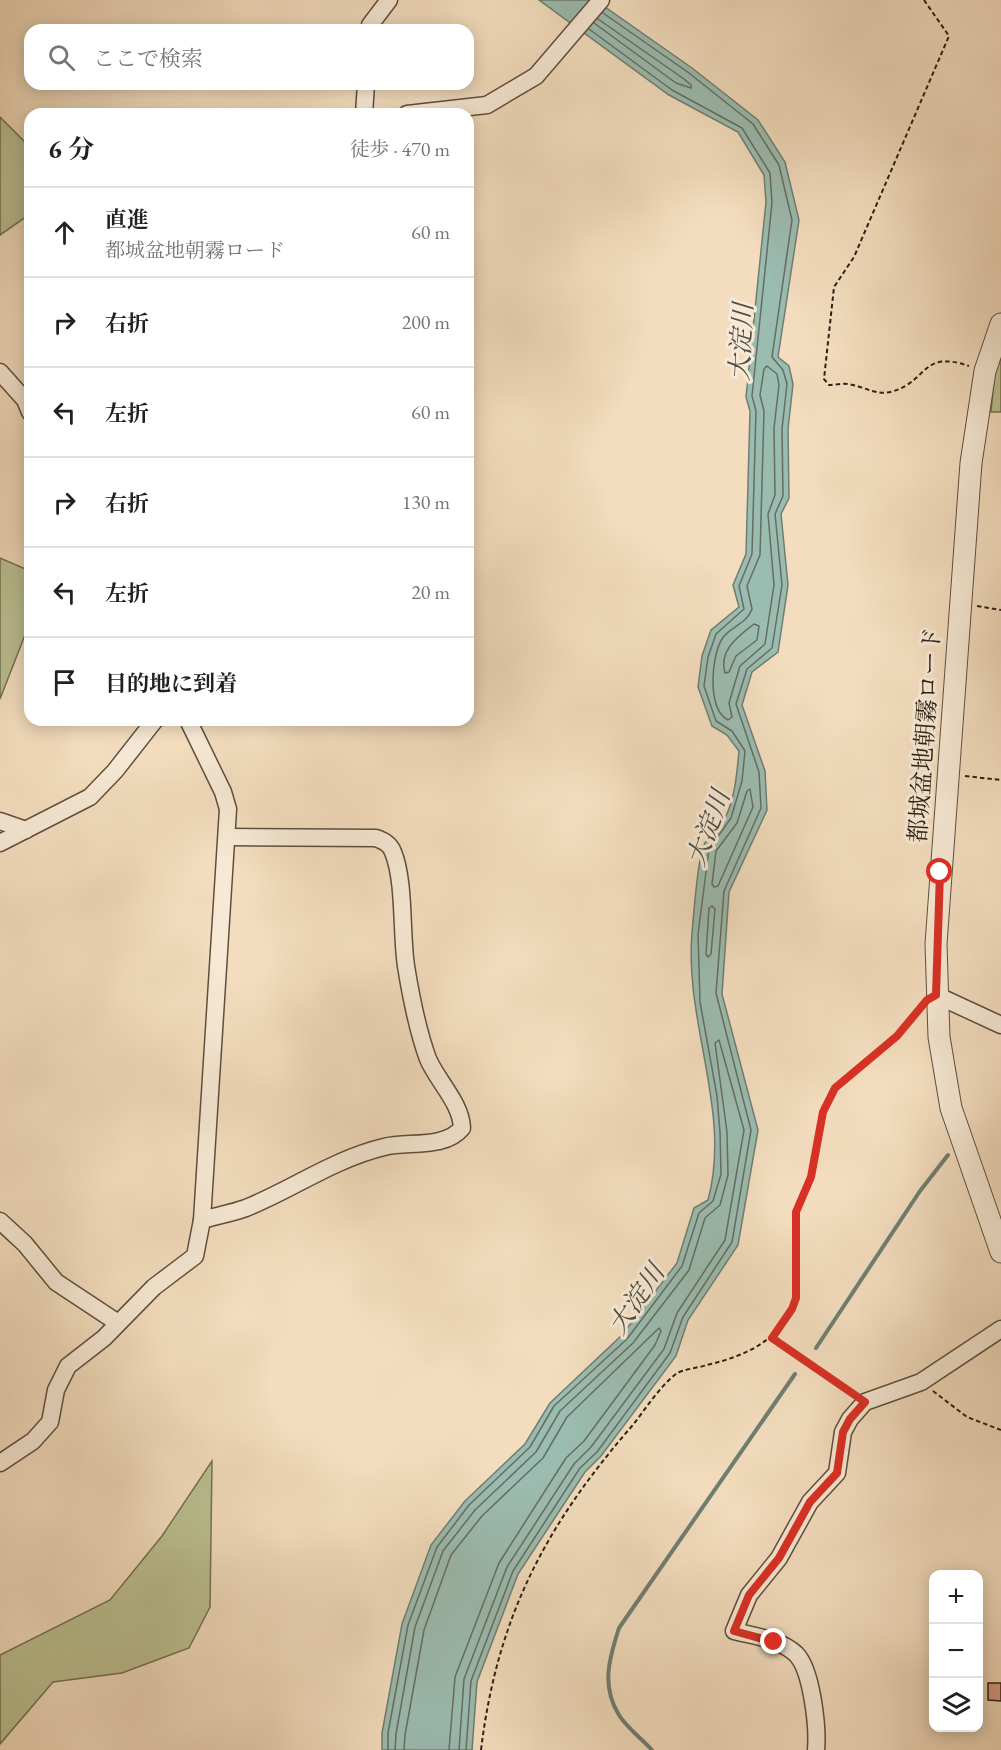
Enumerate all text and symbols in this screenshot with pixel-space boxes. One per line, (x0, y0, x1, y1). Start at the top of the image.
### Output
search box (24, 24, 474, 90)
icon: search (45, 41, 78, 74)
text: ここで検索 (93, 44, 203, 73)
text: 6 分 (48, 132, 94, 166)
text: 徒歩 · 470 m (350, 136, 450, 162)
text: 直進 (105, 205, 149, 234)
icon: ahead (48, 216, 81, 249)
text: 60 m (411, 219, 450, 245)
text: 都城盆地朝霧ロード (105, 237, 285, 263)
water label: 大淀川 (722, 299, 760, 382)
icon: right (48, 306, 81, 339)
text: 右折 (105, 309, 149, 338)
text: 200 m (402, 309, 450, 335)
icon: left (48, 396, 81, 429)
text: 左折 (105, 399, 149, 428)
text: 60 m (411, 399, 450, 425)
icon: right (48, 486, 81, 519)
text: 右折 (105, 489, 149, 518)
text: 130 m (402, 489, 450, 515)
icon: left (48, 576, 81, 609)
text: 左折 (105, 579, 149, 608)
text: 20 m (411, 579, 450, 605)
street label: 都城盆地朝霧ロード (902, 626, 947, 844)
icon: arrive (48, 666, 81, 699)
text: 目的地に到着 (105, 669, 237, 698)
water label: 大淀川 (679, 783, 738, 870)
route start (926, 858, 952, 884)
water label: 大淀川 (600, 1255, 674, 1341)
map controls (929, 1570, 983, 1732)
button: + (929, 1570, 983, 1624)
button: − (929, 1624, 983, 1678)
route end (760, 1628, 786, 1654)
button: layers (929, 1678, 983, 1732)

